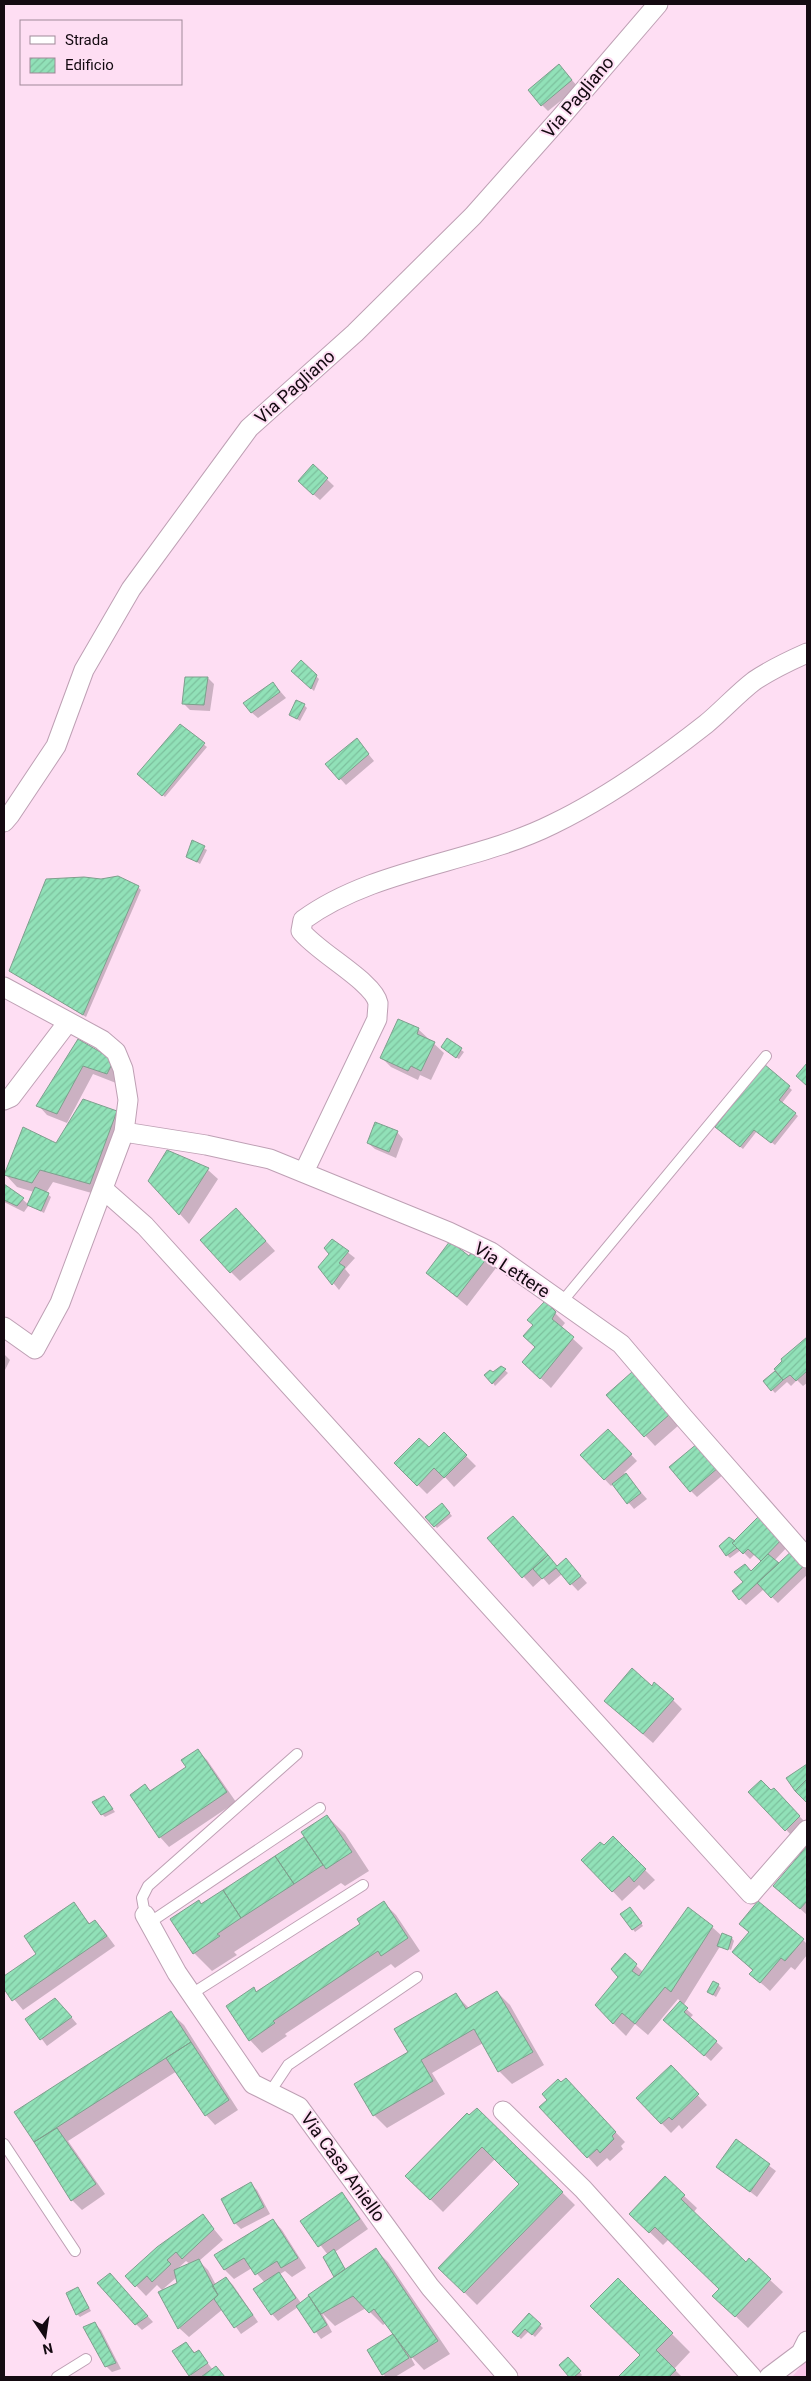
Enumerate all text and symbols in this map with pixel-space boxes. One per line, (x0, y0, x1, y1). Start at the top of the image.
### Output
legend (20, 20, 182, 85)
text: Strada (65, 31, 108, 49)
street label: Via Pagliano (537, 52, 618, 142)
text: Edificio (65, 56, 114, 74)
street label: Via Pagliano (250, 345, 339, 428)
street label: Via Lettere (470, 1237, 554, 1302)
street label: Via Casa Aniello (297, 2108, 390, 2225)
north arrow (20, 2311, 70, 2361)
text: N (41, 2340, 55, 2358)

